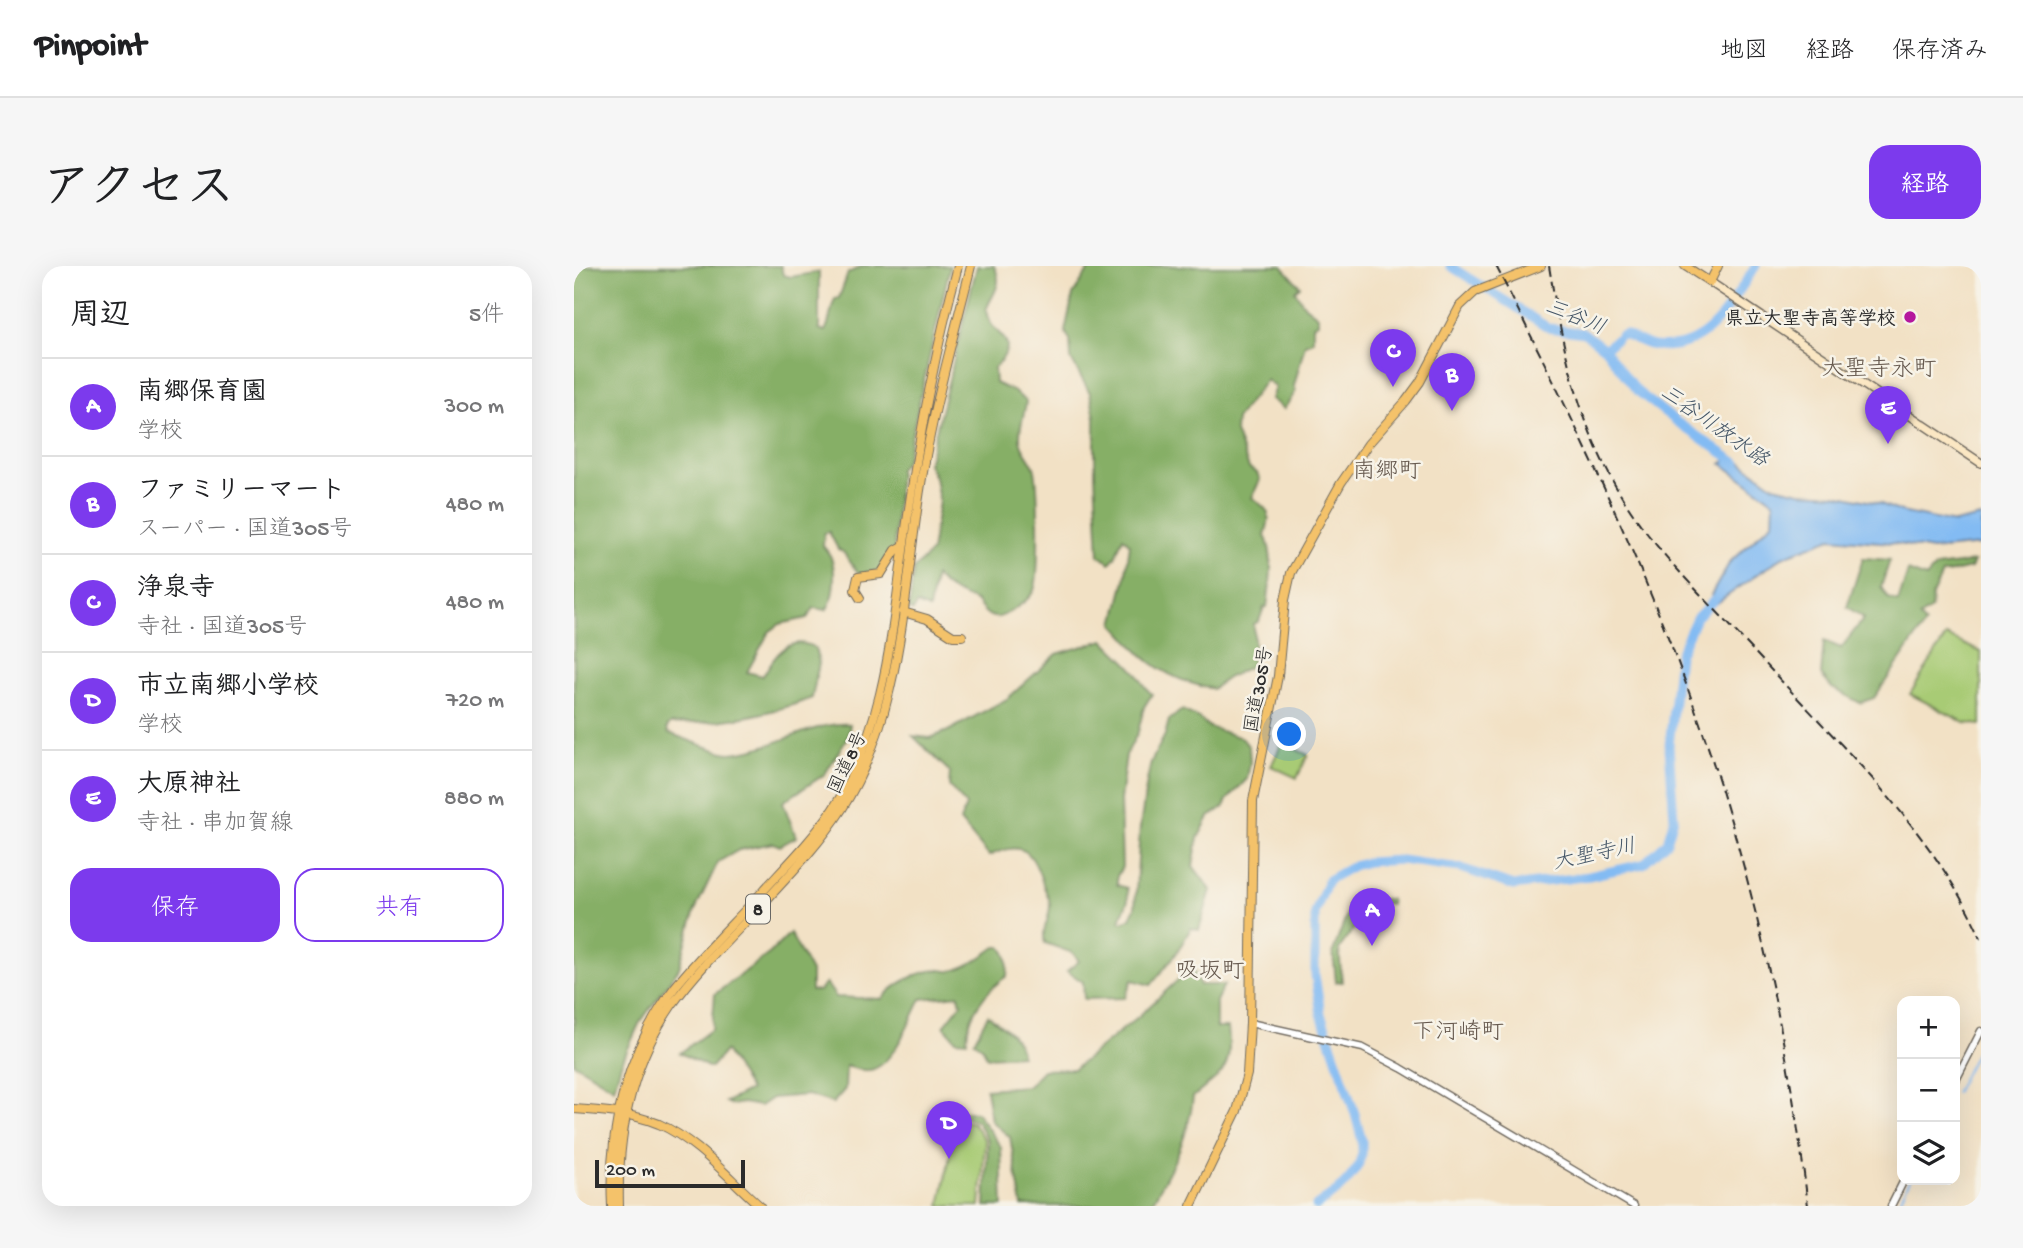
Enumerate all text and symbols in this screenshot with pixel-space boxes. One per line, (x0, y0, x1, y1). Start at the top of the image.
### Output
text: Pinpoint (35, 29, 146, 67)
text: 地図 (1720, 38, 1768, 67)
text: 経路 (1806, 38, 1854, 67)
text: 保存済み (1892, 38, 1988, 67)
button: 経路 (1869, 145, 1981, 219)
text: アクセス (42, 163, 235, 221)
water label: 三谷川 (1541, 295, 1609, 343)
text: 周辺 (70, 300, 130, 335)
text: 5件 (469, 303, 504, 330)
place label: 県立大聖寺高等学校 (1725, 308, 1896, 332)
marker: 県立大聖寺高等学校 (1902, 309, 1918, 325)
pin: C (1370, 329, 1416, 387)
pin: B (1429, 353, 1475, 411)
district label: 大聖寺永町 (1822, 356, 1937, 384)
text: 南郷保育園 (137, 379, 267, 410)
water label: 三谷川放水路 (1654, 381, 1773, 475)
pin: E (1865, 386, 1911, 444)
text: A (86, 394, 100, 421)
text: 300 m (444, 394, 504, 421)
text: 学校 (137, 419, 183, 446)
district label: 南郷町 (1353, 458, 1422, 486)
text: ファミリーマート (137, 477, 346, 508)
text: B (87, 492, 99, 519)
text: 480 m (446, 492, 504, 519)
text: スーパー · 国道305号 (137, 517, 352, 544)
text: 浄泉寺 (137, 575, 215, 606)
text: C (87, 590, 99, 617)
text: 480 m (446, 590, 504, 617)
text: 寺社 · 国道305号 (137, 615, 307, 642)
street label: 国道305号 (1241, 644, 1279, 735)
text: 市立南郷小学校 (137, 673, 319, 704)
text: D (86, 688, 101, 715)
text: 720 m (446, 688, 504, 715)
text: 学校 (137, 713, 183, 740)
your location (1272, 717, 1306, 751)
street label: 国道8号 (824, 728, 874, 799)
text: 大原神社 (137, 771, 241, 802)
text: E (86, 786, 100, 813)
text: 880 m (444, 786, 504, 813)
text: 寺社 · 串加賀線 (137, 811, 293, 838)
water label: 大聖寺川 (1551, 834, 1638, 877)
button: 保存 (70, 868, 280, 942)
button: 共有 (294, 868, 504, 942)
pin: A (1349, 888, 1395, 946)
road number: 8 (746, 894, 770, 924)
district label: 吸坂町 (1176, 959, 1245, 986)
map controls (1897, 996, 1960, 1185)
button: + (1897, 996, 1960, 1059)
district label: 下河崎町 (1412, 1019, 1504, 1047)
button: − (1897, 1059, 1960, 1122)
pin: D (926, 1101, 972, 1159)
button: layers (1897, 1122, 1960, 1185)
scale bar (595, 1157, 746, 1189)
text: 200 m (606, 1160, 655, 1183)

